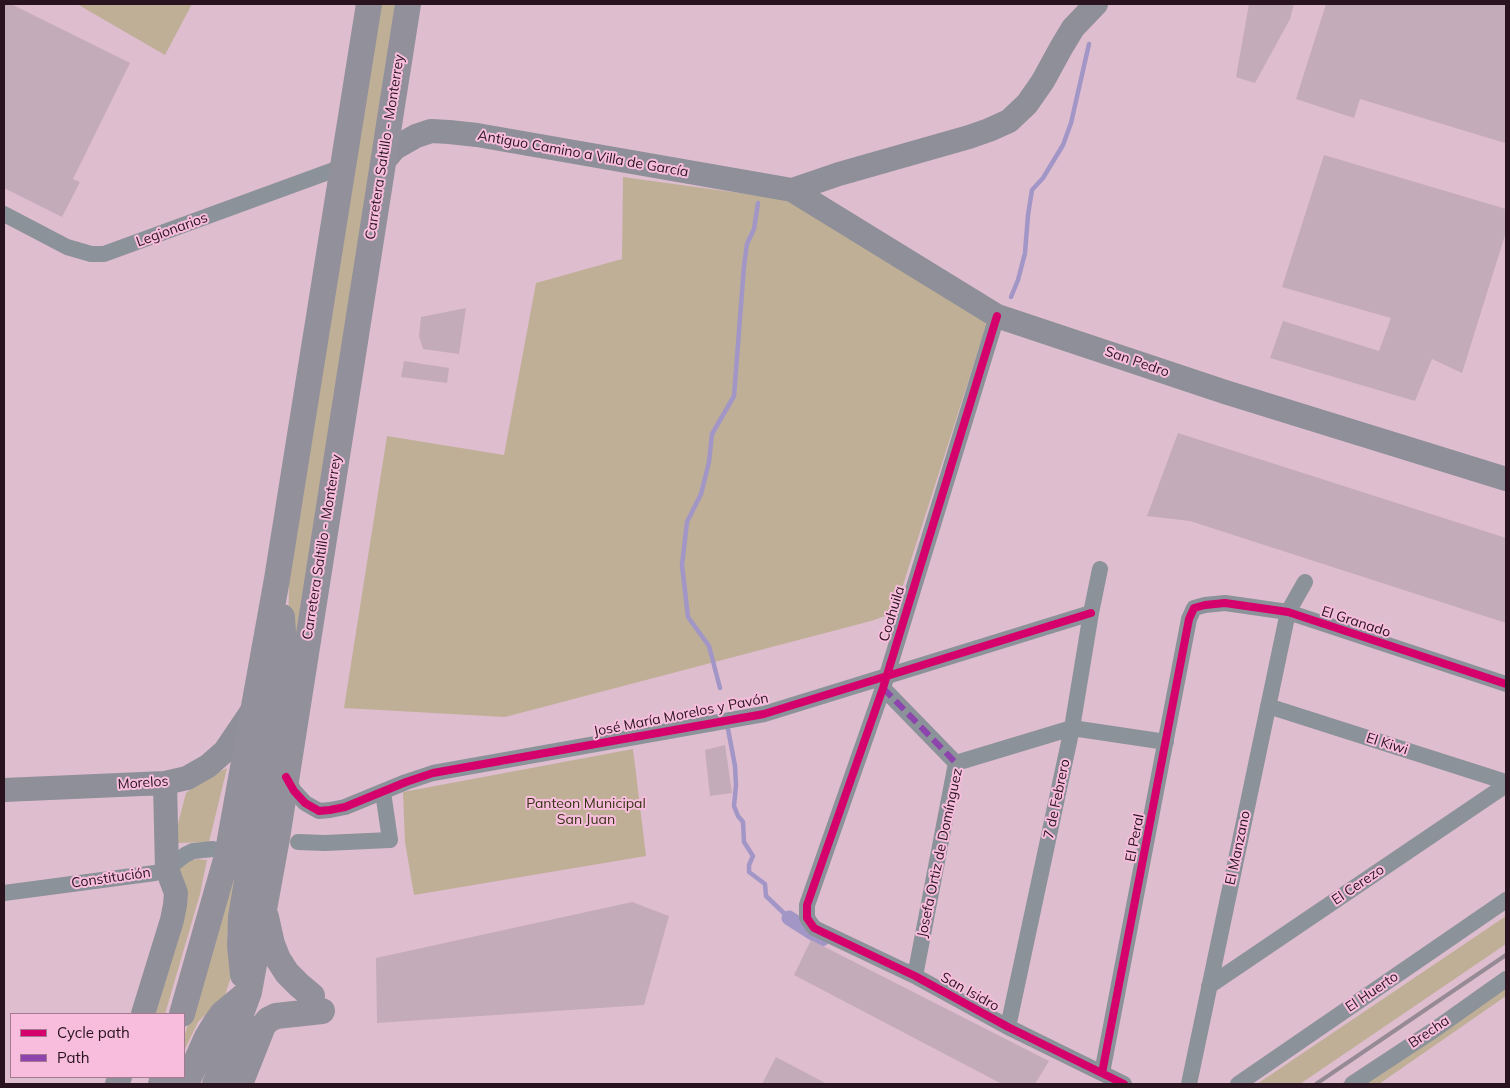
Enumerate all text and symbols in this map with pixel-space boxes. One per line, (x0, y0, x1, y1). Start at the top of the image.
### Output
street label: Carretera Saltillo - Monterrey (362, 53, 408, 241)
street label: Antiguo Camino a Villa de García (476, 127, 690, 181)
street label: Legionarios (134, 209, 210, 251)
street label: San Pedro (1103, 343, 1171, 381)
street label: Carretera Saltillo - Monterrey (299, 453, 345, 641)
street label: Coahuila (876, 584, 908, 644)
street label: El Granado (1319, 603, 1393, 641)
street label: José María Morelos y Pavón (592, 690, 770, 740)
street label: El Kiwi (1364, 729, 1410, 759)
street label: 7 de Febrero (1040, 758, 1074, 840)
street label: Josefa Ortiz de Domínguez (914, 767, 966, 939)
street label: Morelos (117, 773, 169, 793)
park label: Panteon Municipal San Juan (526, 796, 646, 829)
street label: El Manzano (1222, 809, 1254, 887)
street label: El Peral (1122, 813, 1148, 863)
street label: El Cerezo (1329, 861, 1387, 909)
street label: Constitución (70, 864, 152, 892)
street label: El Huerto (1342, 968, 1402, 1016)
street label: San Isidro (938, 969, 1002, 1015)
street label: Brecha (1405, 1012, 1453, 1052)
legend (10, 1013, 185, 1078)
text: Cycle path (57, 1023, 130, 1042)
text: Path (57, 1048, 89, 1067)

